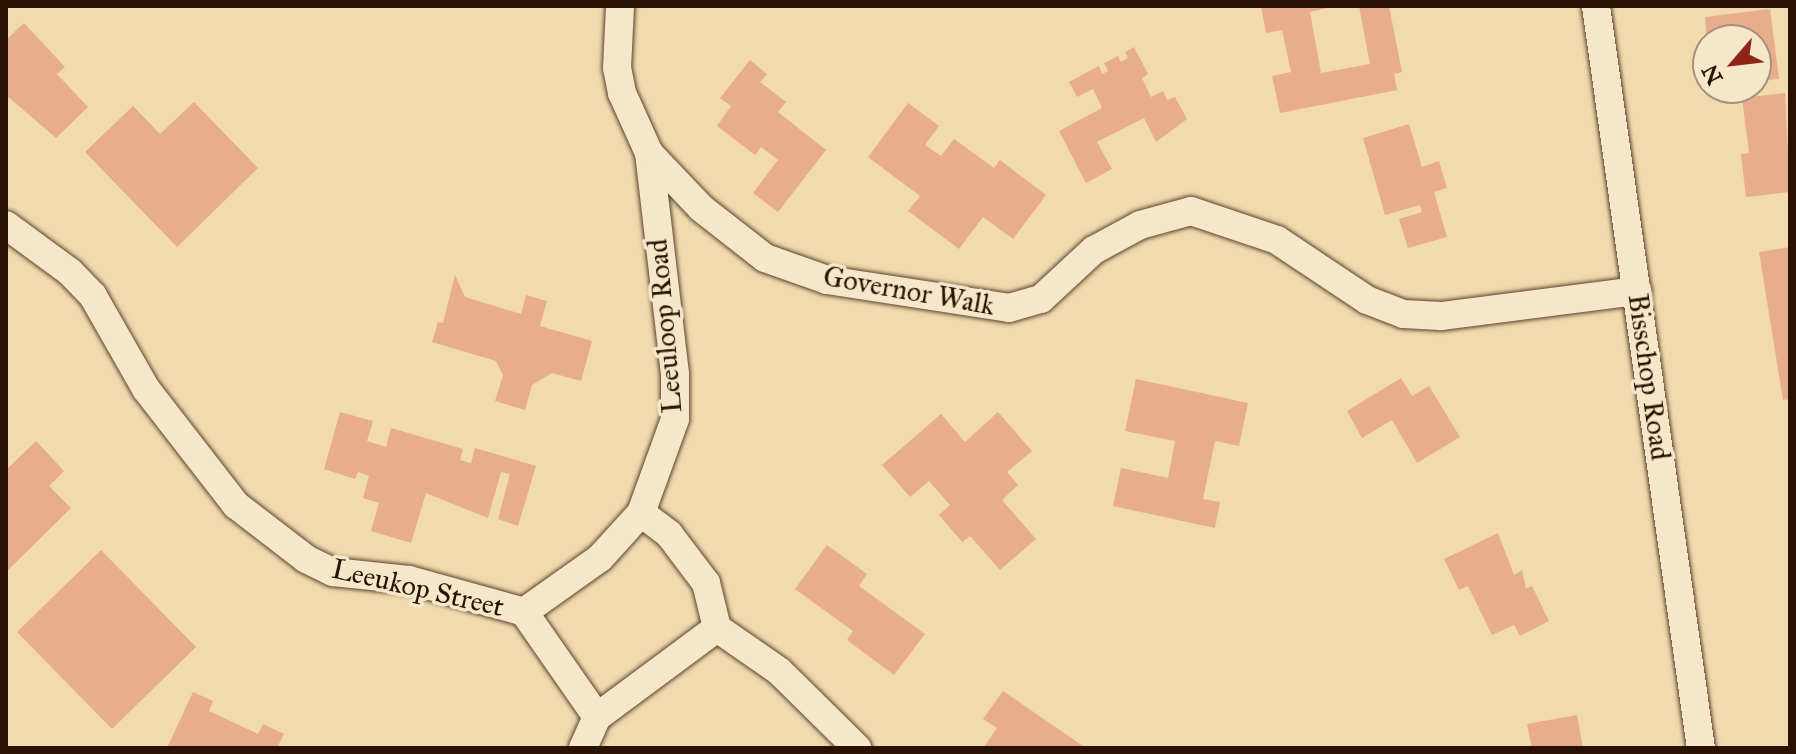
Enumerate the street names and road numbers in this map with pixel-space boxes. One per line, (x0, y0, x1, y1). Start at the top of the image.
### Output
street label: Leeuloop Road (641, 237, 689, 415)
street label: Governor Walk (821, 259, 997, 323)
street label: Bisschop Road (1621, 292, 1677, 462)
street label: Leeukop Street (329, 552, 507, 624)

